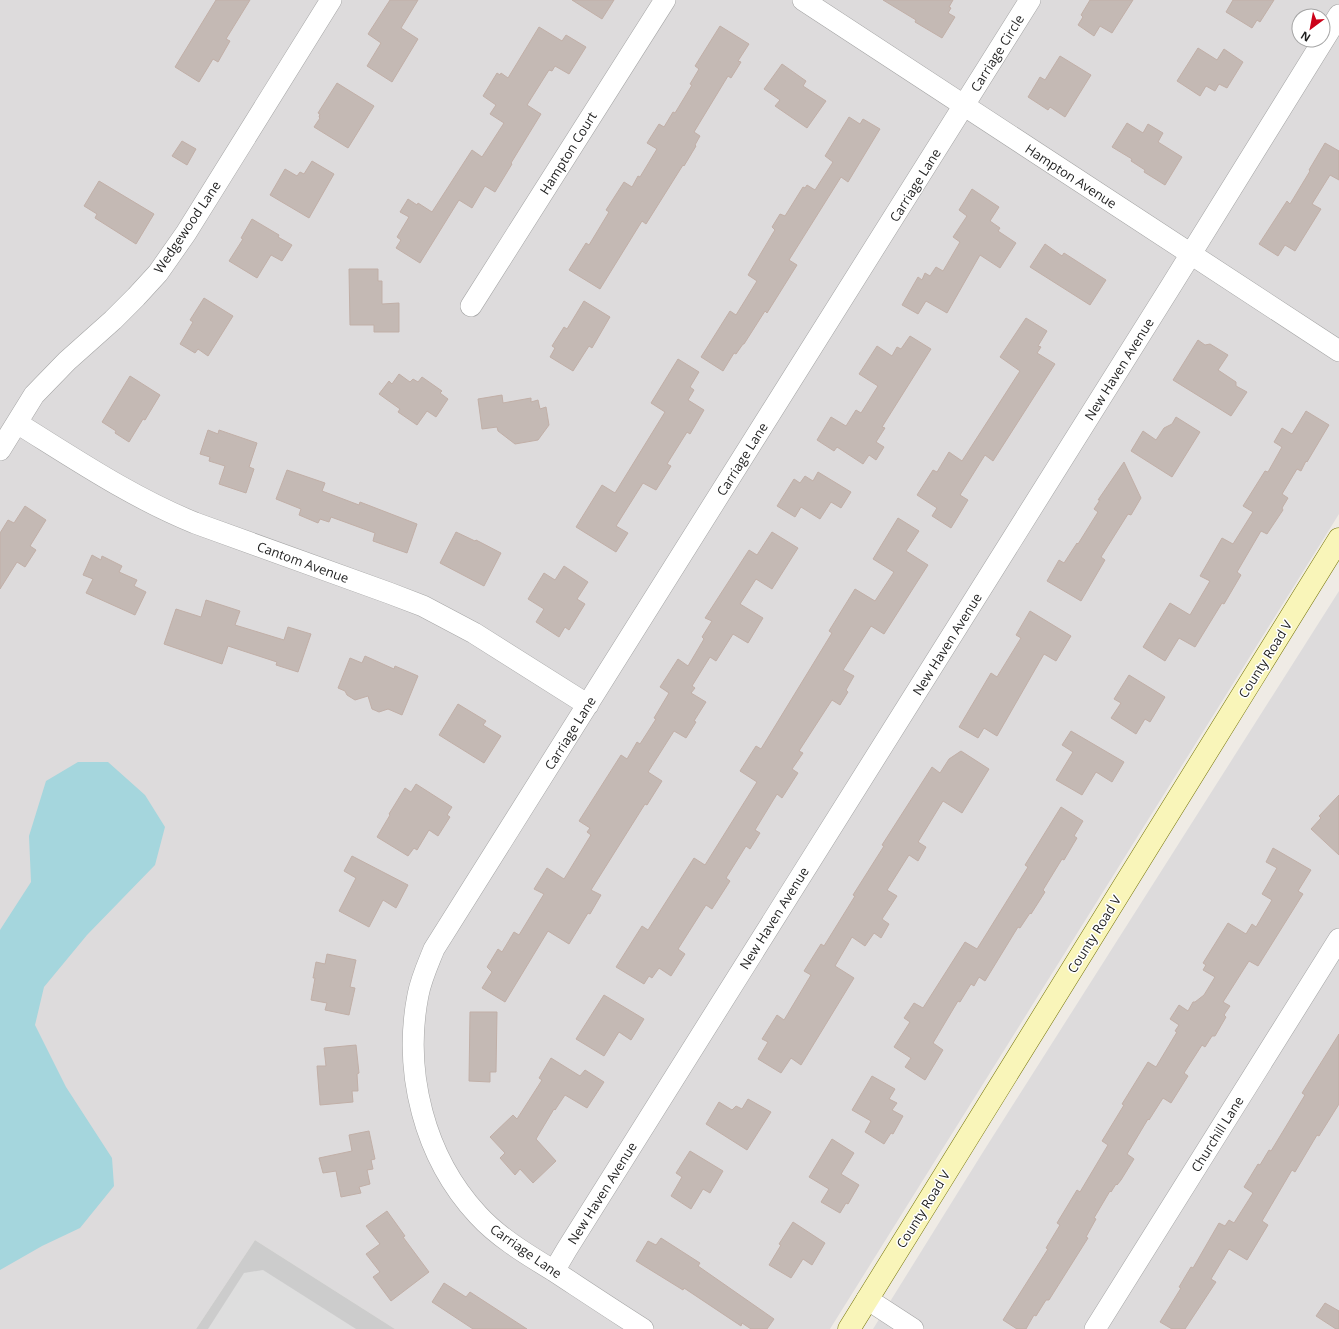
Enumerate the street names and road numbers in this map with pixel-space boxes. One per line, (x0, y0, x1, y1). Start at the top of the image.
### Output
street label: Carriage Circle (966, 11, 1028, 95)
street label: Hampton Court (535, 108, 601, 198)
street label: Hampton Avenue (1022, 140, 1120, 212)
street label: Carriage Lane (885, 145, 945, 225)
street label: Wedgewood Lane (149, 177, 225, 277)
street label: New Haven Avenue (1080, 314, 1158, 424)
street label: Carriage Lane (712, 419, 772, 499)
street label: Cantom Avenue (255, 537, 351, 587)
street label: New Haven Avenue (908, 589, 986, 699)
street label: County Road V (1234, 616, 1296, 701)
street label: Carriage Lane (540, 693, 600, 773)
street label: New Haven Avenue (735, 863, 813, 973)
street label: County Road V (1063, 891, 1125, 976)
street label: Churchill Lane (1187, 1093, 1247, 1175)
street label: New Haven Avenue (563, 1138, 641, 1248)
street label: County Road V (892, 1166, 954, 1251)
street label: Carriage Lane (487, 1220, 565, 1282)

